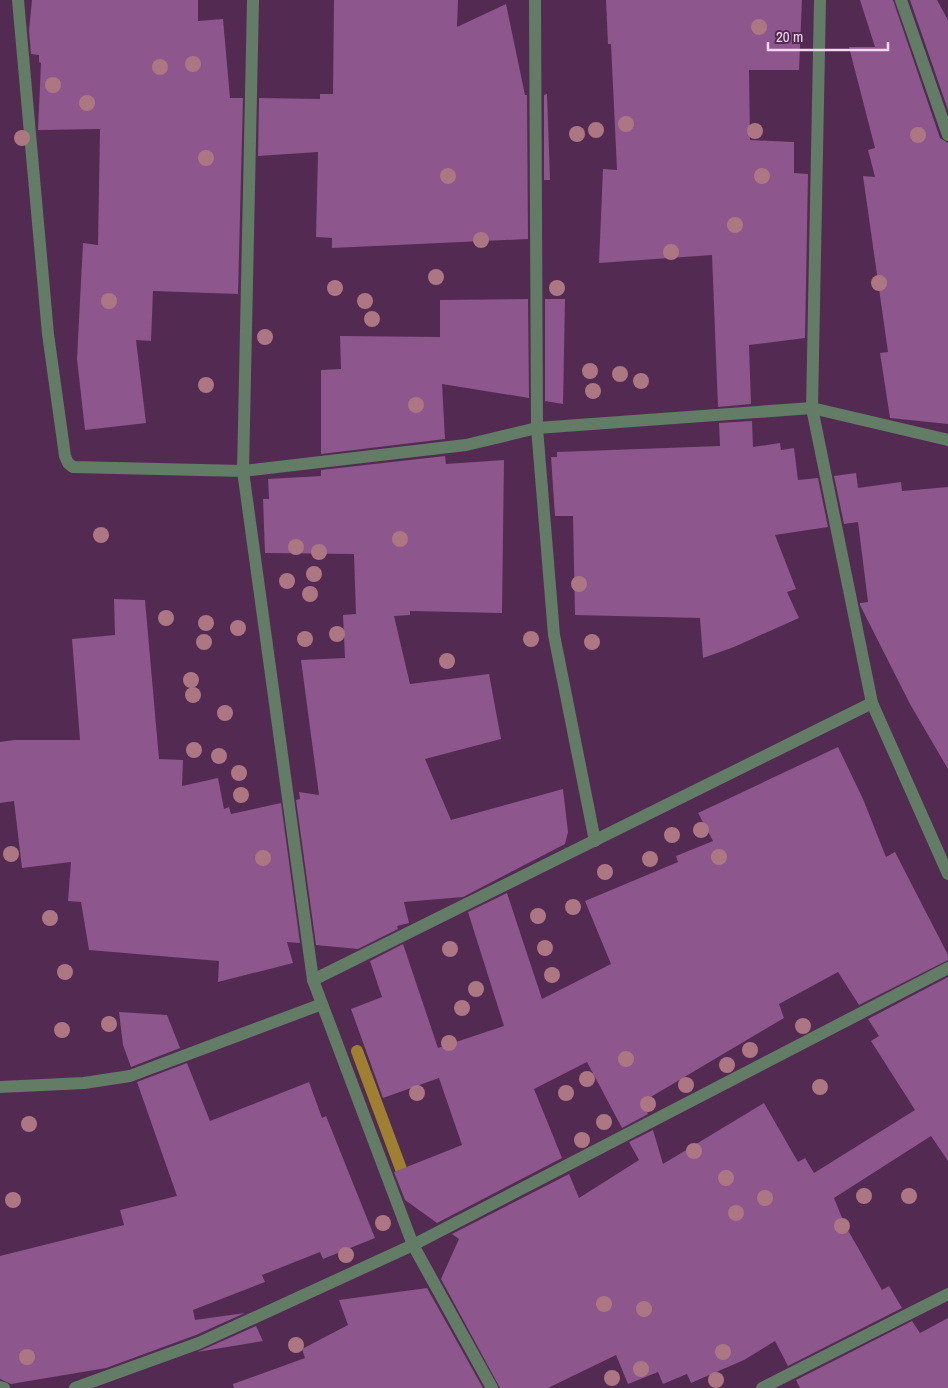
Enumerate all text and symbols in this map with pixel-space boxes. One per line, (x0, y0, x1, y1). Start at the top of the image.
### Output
scale bar (768, 20, 888, 52)
text: 20 m (776, 26, 803, 47)

